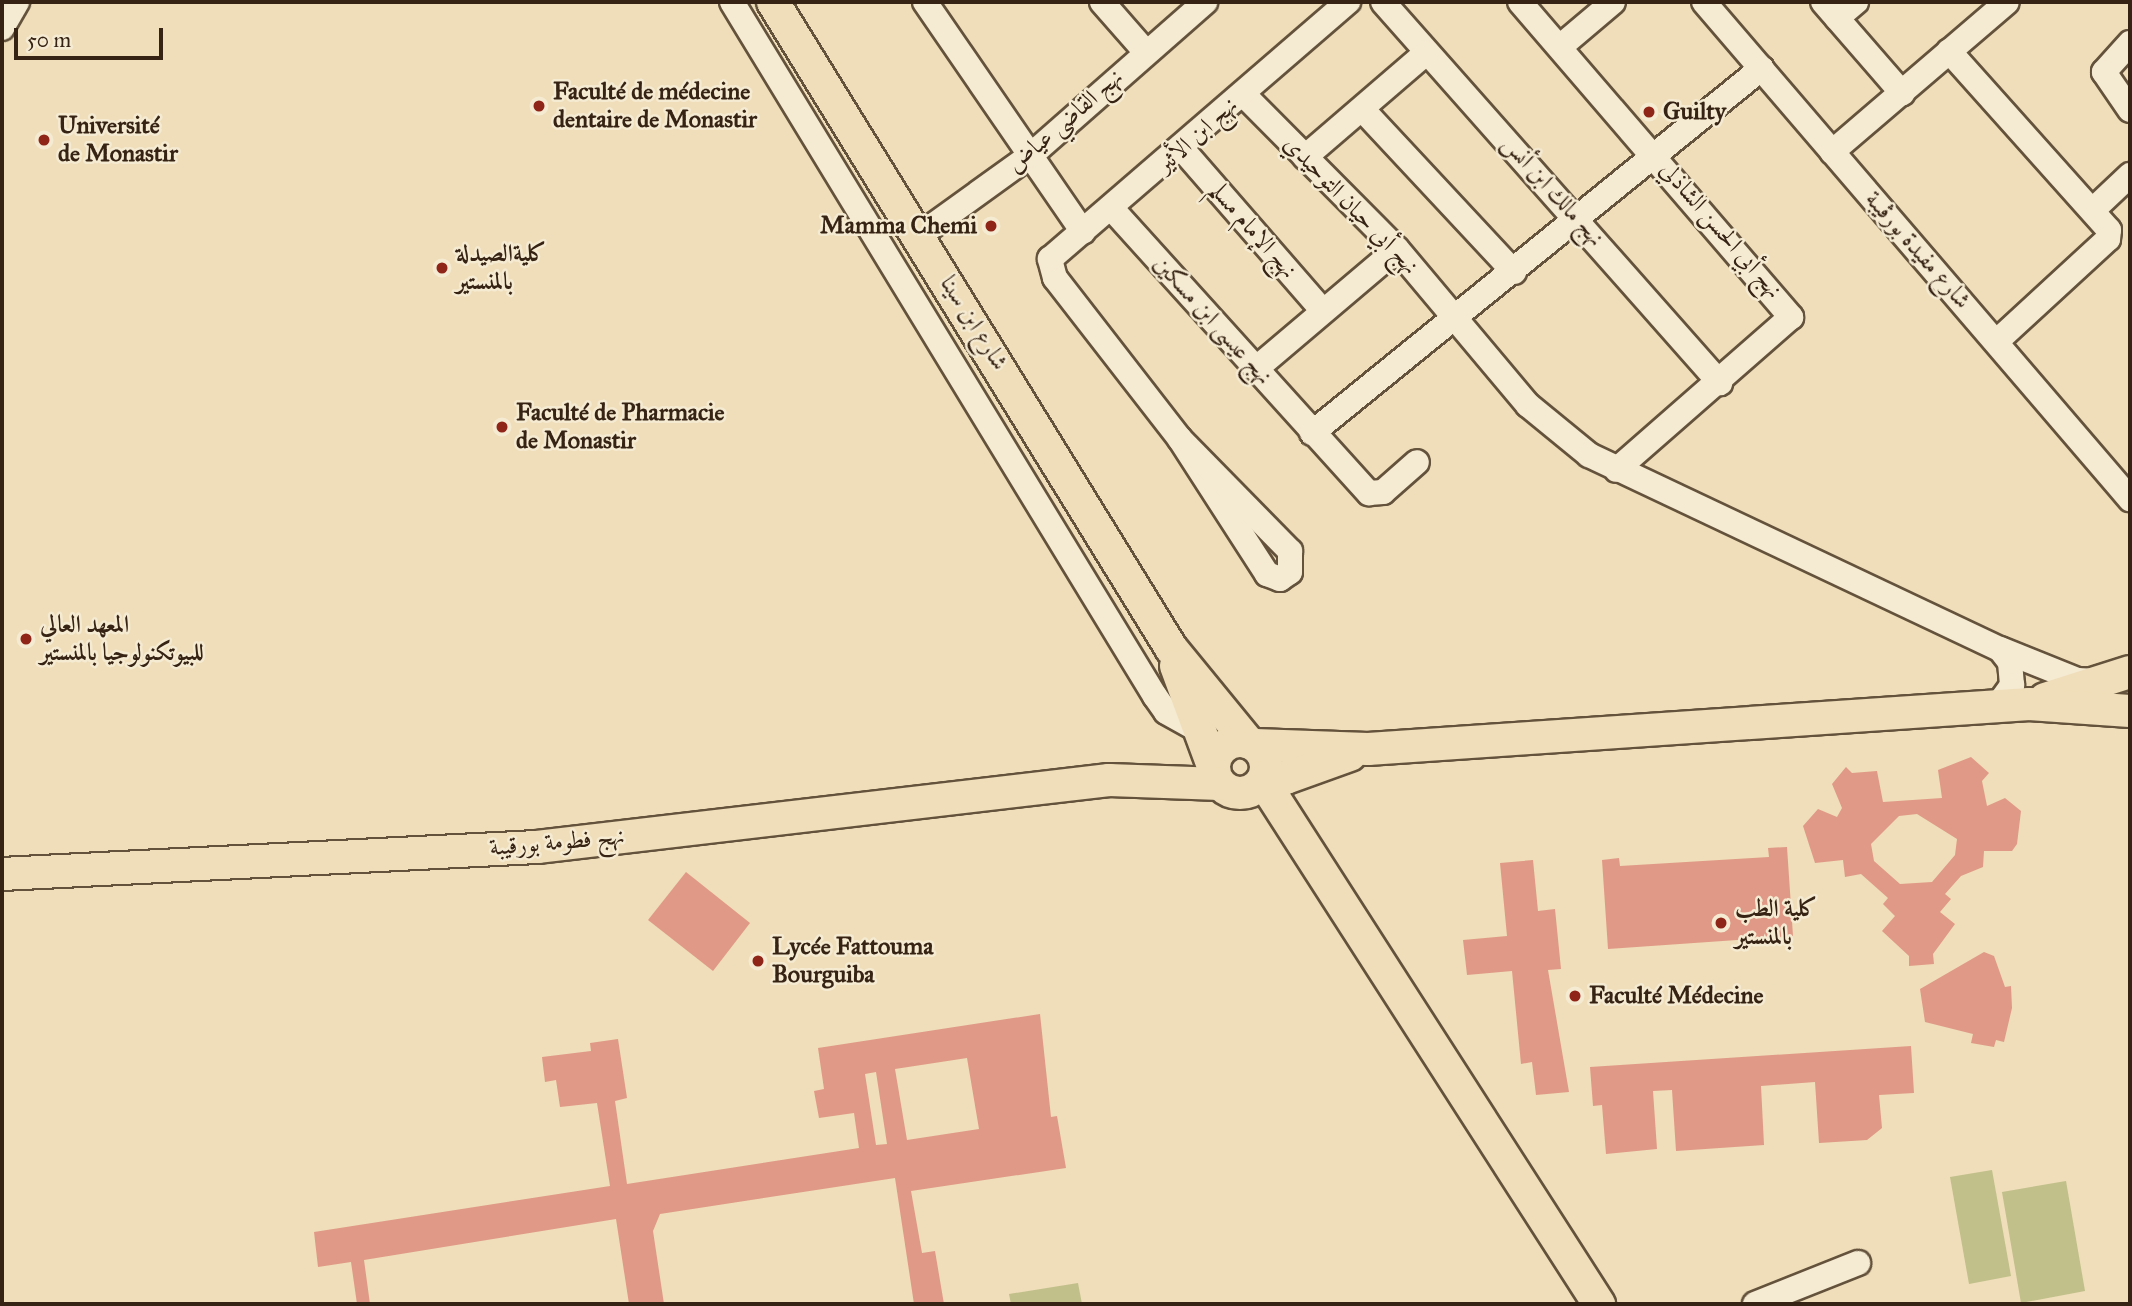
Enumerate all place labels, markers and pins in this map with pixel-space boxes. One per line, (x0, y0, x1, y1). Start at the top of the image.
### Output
place label: Faculté de médecine dentaire de Monastir (553, 78, 757, 134)
marker: Faculté de médecine dentaire de Monastir (531, 98, 547, 114)
place label: Guilty (1663, 98, 1726, 126)
marker: Guilty (1641, 104, 1657, 120)
place label: Université de Monastir (58, 112, 178, 168)
marker: Université de Monastir (36, 132, 52, 148)
place label: Mamma Chemi (820, 212, 977, 240)
marker: Mamma Chemi (983, 218, 999, 234)
place label: كليةالصيدلة بالمنستير (456, 240, 547, 296)
marker: كليةالصيدلة بالمنستير (434, 260, 450, 276)
place label: Faculté de Pharmacie de Monastir (516, 399, 725, 455)
marker: Faculté de Pharmacie de Monastir (494, 419, 510, 435)
place label: المعهد العالي للبيوتكنولوجيا بالمنستير (40, 611, 204, 667)
marker: المعهد العالي للبيوتكنولوجيا بالمنستير (18, 631, 34, 647)
place label: كلية الطب بالمنستير (1735, 895, 1818, 951)
marker: كلية الطب بالمنستير (1713, 915, 1729, 931)
place label: Lycée Fattouma Bourguiba (772, 933, 933, 989)
marker: Lycée Fattouma Bourguiba (750, 953, 766, 969)
place label: Faculté Médecine (1589, 982, 1763, 1010)
marker: Faculté Médecine (1567, 988, 1583, 1004)

